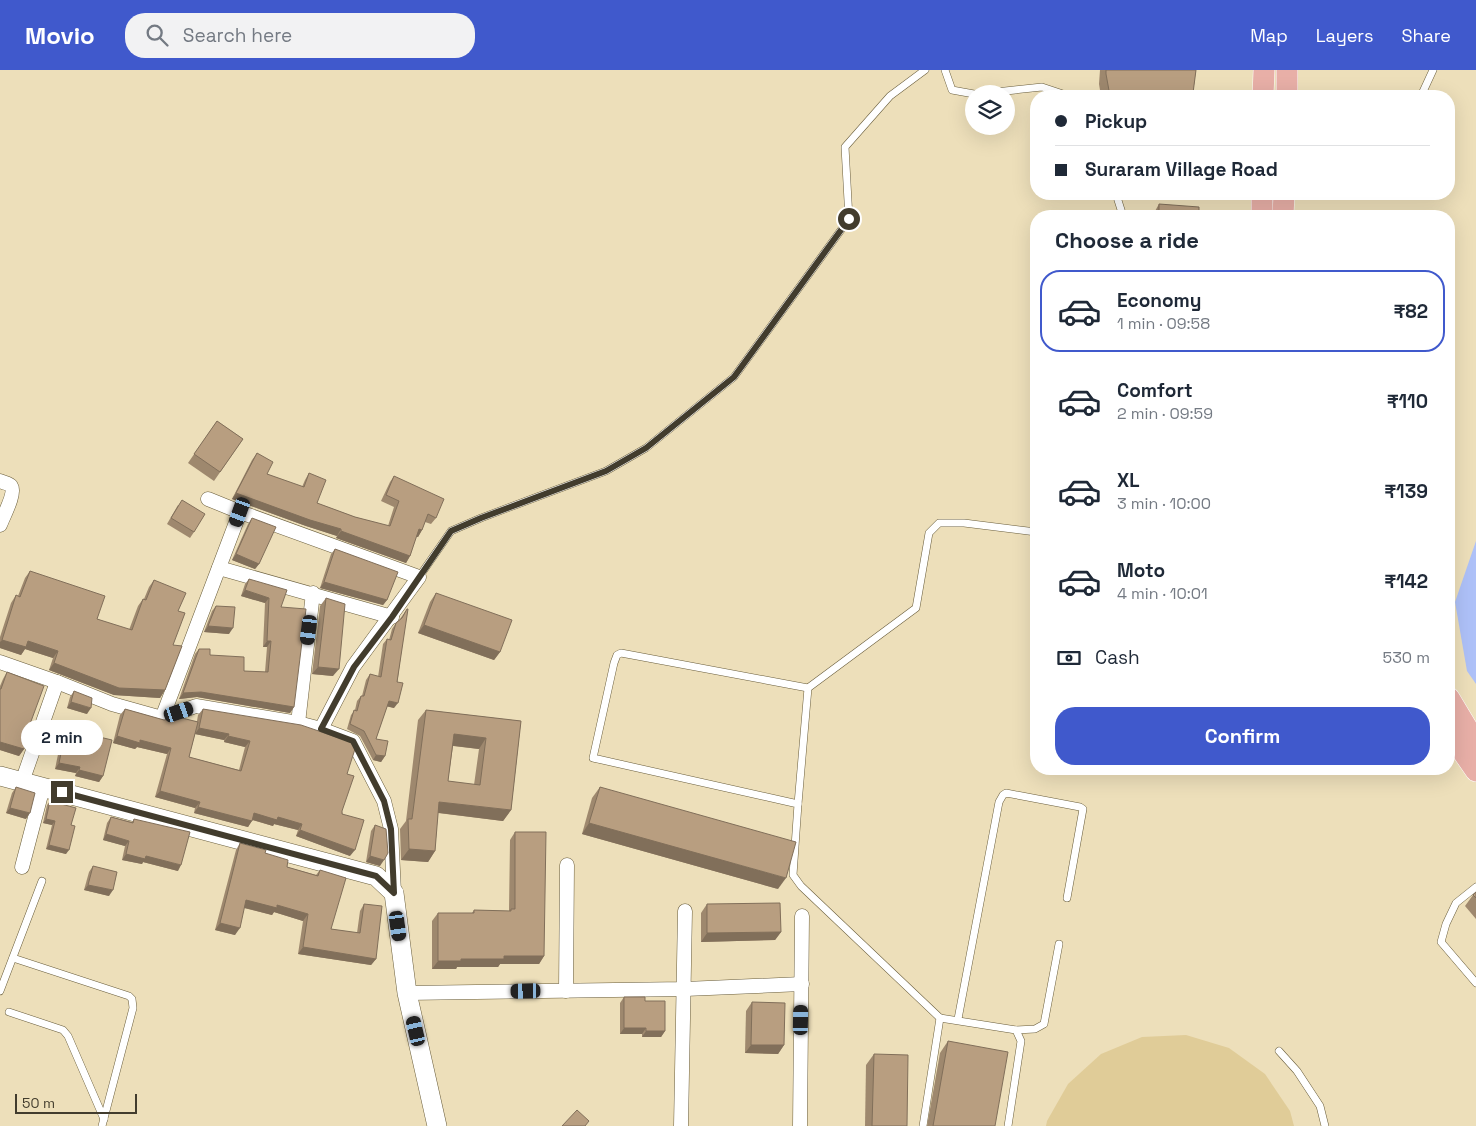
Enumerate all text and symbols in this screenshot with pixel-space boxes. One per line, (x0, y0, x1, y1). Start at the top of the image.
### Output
search box (125, 13, 475, 58)
text: Movio (25, 20, 95, 51)
icon: search (143, 21, 171, 49)
text: Search here (183, 23, 292, 48)
text: Map (1250, 24, 1288, 47)
text: Layers (1316, 24, 1373, 47)
text: Share (1401, 24, 1451, 47)
map controls (965, 85, 1015, 135)
button: layers (965, 85, 1015, 135)
text: Pickup (1085, 109, 1147, 134)
text: Suraram Village Road (1085, 157, 1278, 182)
route start (838, 208, 860, 230)
text: Choose a ride (1055, 226, 1199, 254)
text: Economy (1117, 288, 1201, 313)
icon: car (1057, 289, 1102, 334)
text: ₹82 (1393, 299, 1428, 324)
text: 1 min · 09:58 (1117, 313, 1210, 334)
text: Comfort (1117, 378, 1193, 403)
icon: car (1057, 379, 1102, 424)
text: ₹110 (1387, 389, 1428, 414)
text: 2 min · 09:59 (1117, 403, 1213, 424)
text: XL (1117, 468, 1140, 493)
icon: car (1057, 469, 1102, 514)
text: ₹139 (1384, 479, 1428, 504)
text: 3 min · 10:00 (1117, 493, 1211, 514)
car (227, 495, 252, 529)
text: Moto (1117, 558, 1165, 583)
icon: car (1057, 559, 1102, 604)
text: ₹142 (1384, 569, 1428, 594)
text: 4 min · 10:01 (1117, 583, 1208, 604)
car (299, 614, 318, 646)
icon: cash (1055, 644, 1083, 672)
text: Cash (1095, 645, 1140, 670)
text: 530 m (1383, 647, 1430, 668)
car (162, 700, 195, 724)
button: Confirm (1055, 707, 1430, 765)
callout: 2 min (21, 720, 103, 754)
text: 2 min (41, 727, 83, 748)
route end (51, 781, 73, 803)
car (388, 910, 407, 942)
car (510, 983, 541, 999)
car (793, 1005, 808, 1035)
car (405, 1015, 426, 1047)
scale bar (15, 1091, 138, 1114)
text: 50 m (22, 1094, 55, 1112)

